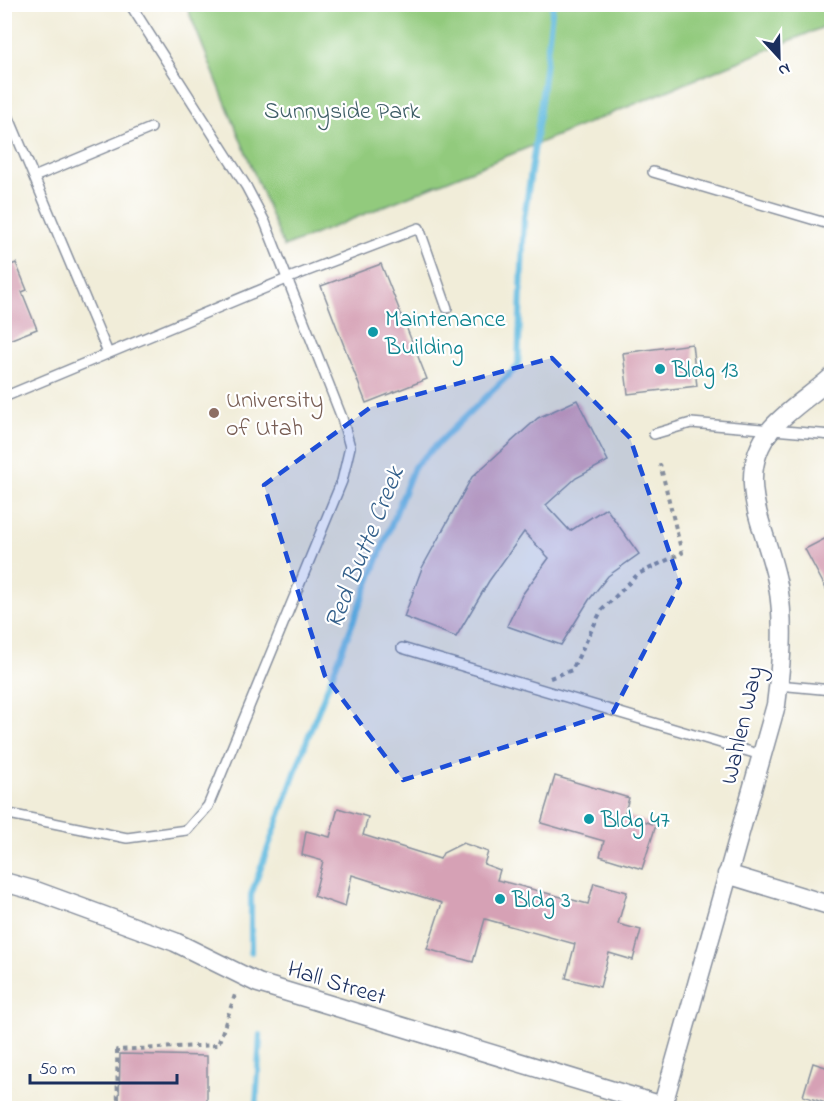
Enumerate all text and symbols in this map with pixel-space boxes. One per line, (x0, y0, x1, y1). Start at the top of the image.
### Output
north arrow (749, 27, 809, 87)
text: N (774, 56, 793, 82)
park label: Sunnyside Park (264, 95, 421, 131)
place label: Maintenance Building (384, 303, 506, 366)
marker: Maintenance Building (366, 325, 380, 339)
place label: Bldg 13 (671, 354, 739, 389)
marker: Bldg 13 (653, 362, 667, 376)
place label: University of Utah (226, 384, 323, 447)
marker: University of Utah (207, 406, 221, 420)
water label: Red Butte Creek (316, 460, 416, 635)
street label: Wahlen Way (713, 663, 775, 788)
place label: Bldg 47 (600, 804, 670, 839)
marker: Bldg 47 (582, 812, 596, 826)
place label: Bldg 3 (511, 884, 571, 919)
marker: Bldg 3 (493, 892, 507, 906)
street label: Hall Street (283, 953, 390, 1016)
scale bar (30, 1047, 177, 1085)
text: 50 m (39, 1057, 76, 1083)

